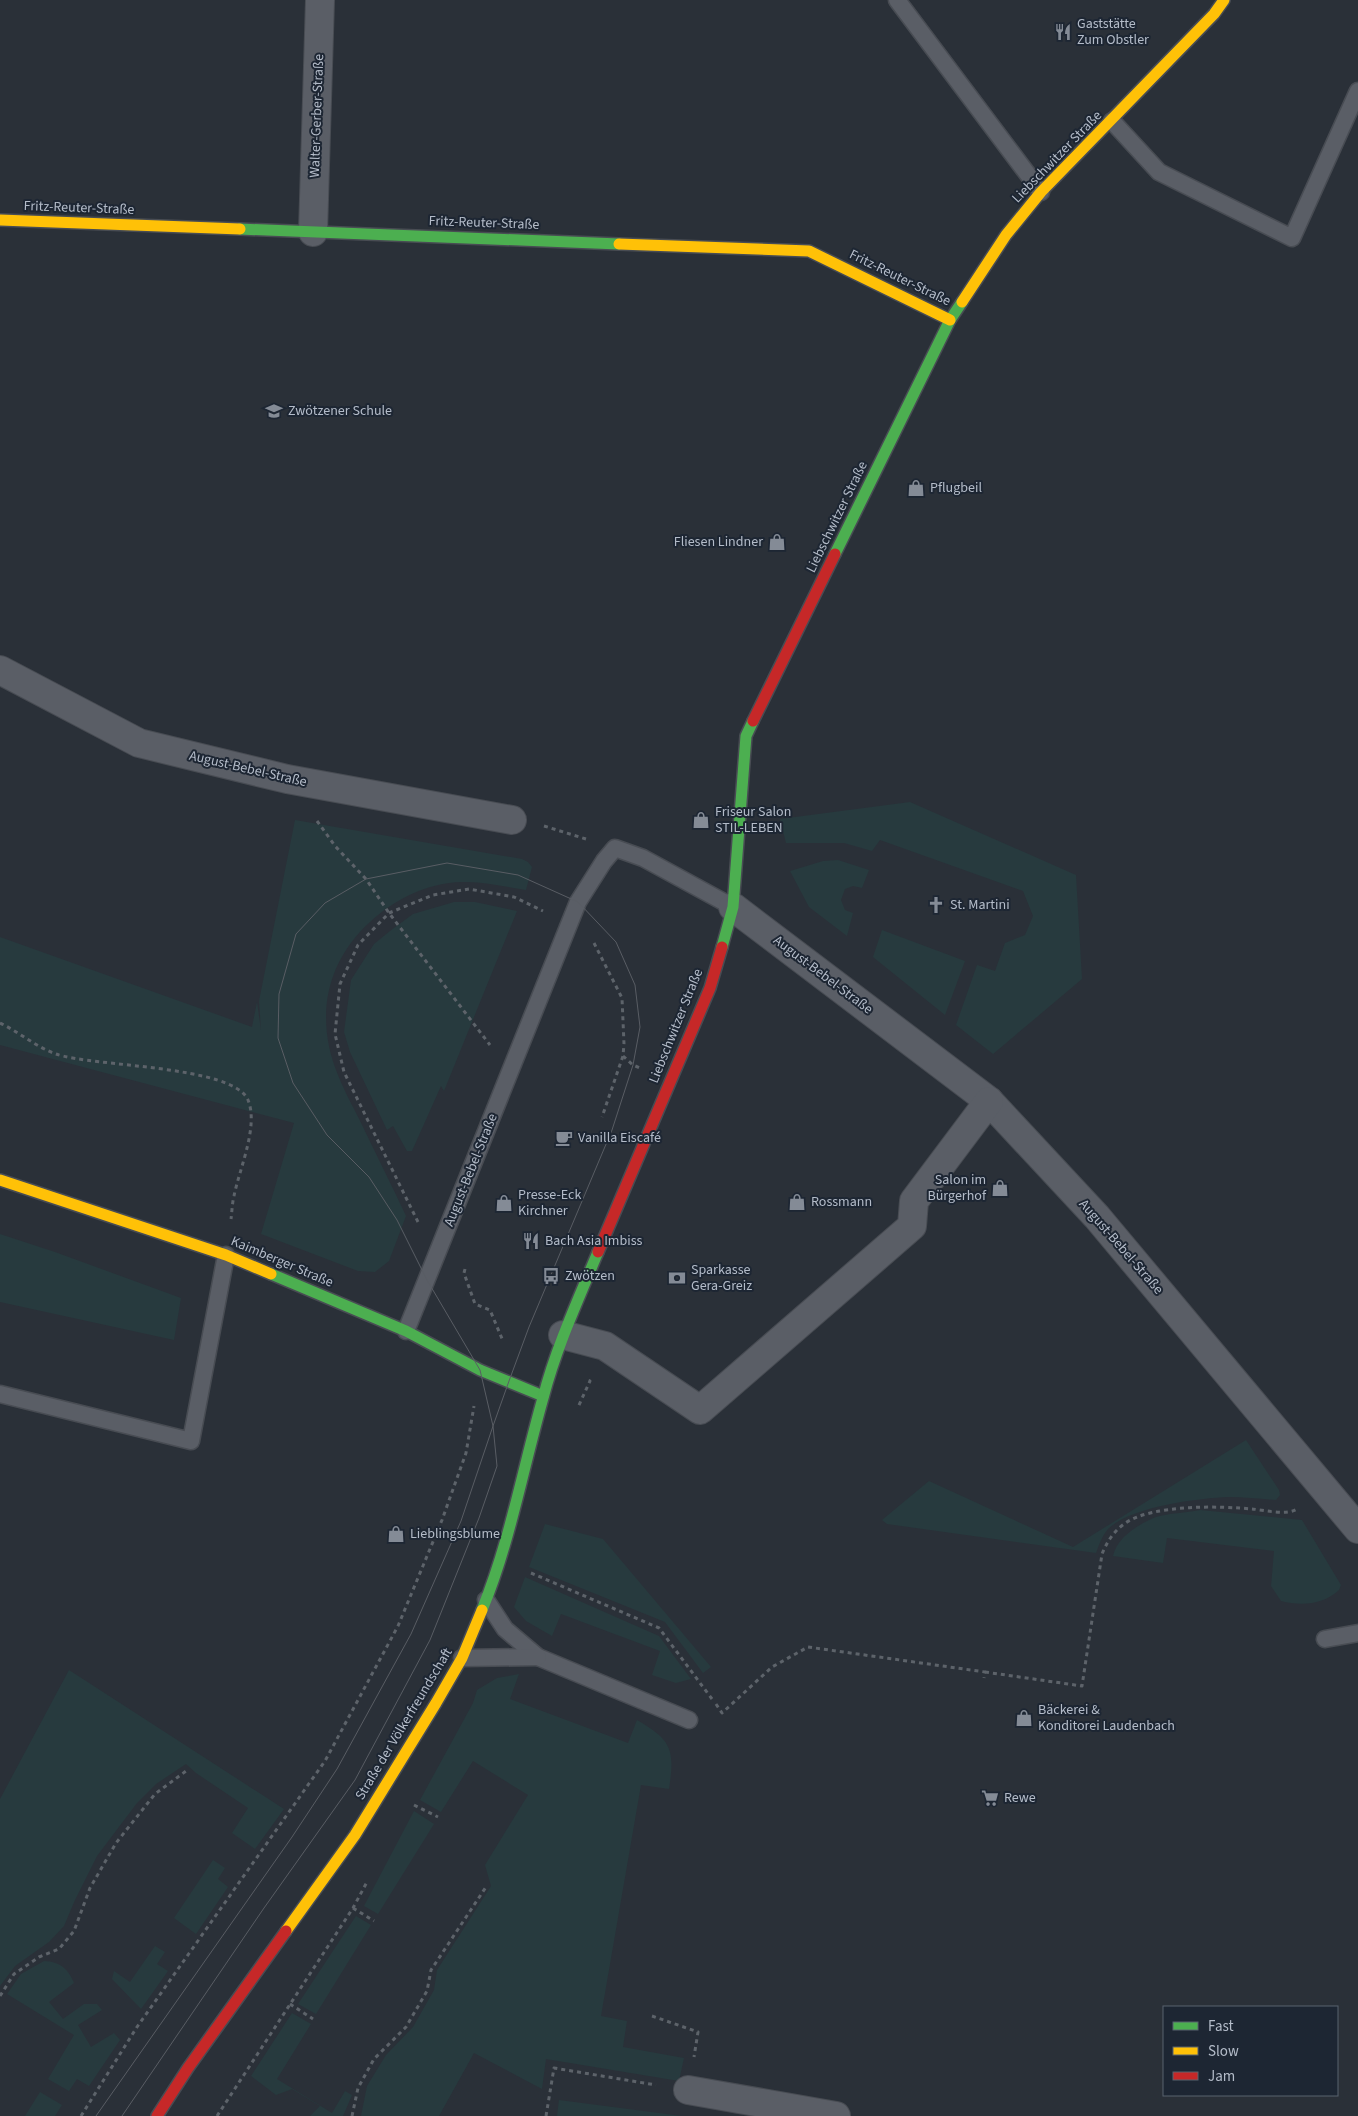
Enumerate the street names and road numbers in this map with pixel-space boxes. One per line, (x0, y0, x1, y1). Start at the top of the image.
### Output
street label: Walter-Gerber-Straße (305, 54, 329, 178)
street label: Liebschwitzer Straße (1007, 106, 1107, 208)
street label: Fritz-Reuter-Straße (23, 196, 135, 220)
street label: Fritz-Reuter-Straße (428, 211, 540, 235)
street label: Fritz-Reuter-Straße (846, 245, 954, 311)
street label: Liebschwitzer Straße (801, 458, 873, 576)
street label: August-Bebel-Straße (187, 746, 309, 792)
street label: August-Bebel-Straße (769, 931, 877, 1019)
street label: Liebschwitzer Straße (644, 966, 708, 1086)
street label: August-Bebel-Straße (439, 1111, 503, 1229)
street label: August-Bebel-Straße (1074, 1195, 1168, 1299)
street label: Kaimberger Straße (228, 1231, 336, 1293)
street label: Straße der Völkerfreundschaft (351, 1644, 458, 1804)

